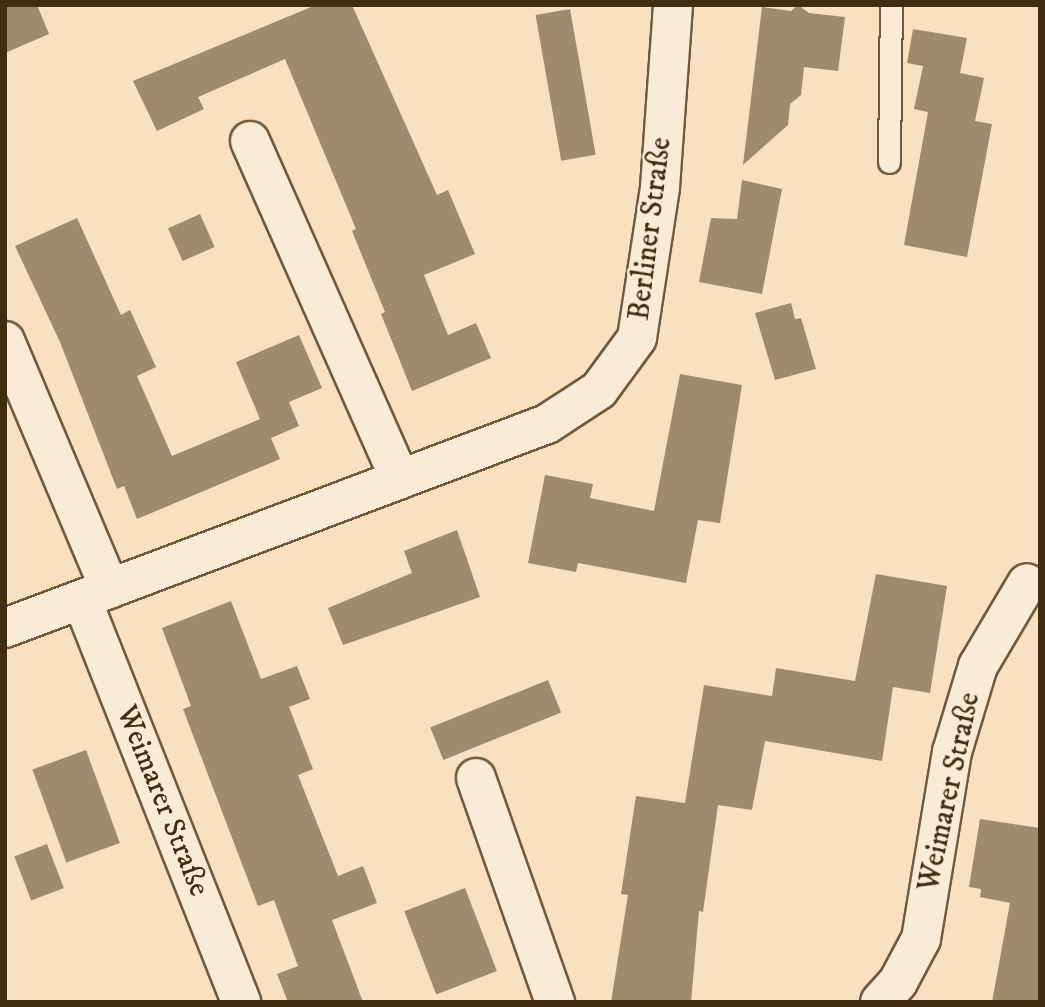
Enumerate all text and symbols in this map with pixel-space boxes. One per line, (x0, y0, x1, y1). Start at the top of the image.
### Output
street label: Berliner Straße (622, 135, 680, 323)
street label: Weimarer Straße (911, 689, 989, 895)
street label: Weimarer Straße (107, 700, 217, 902)

